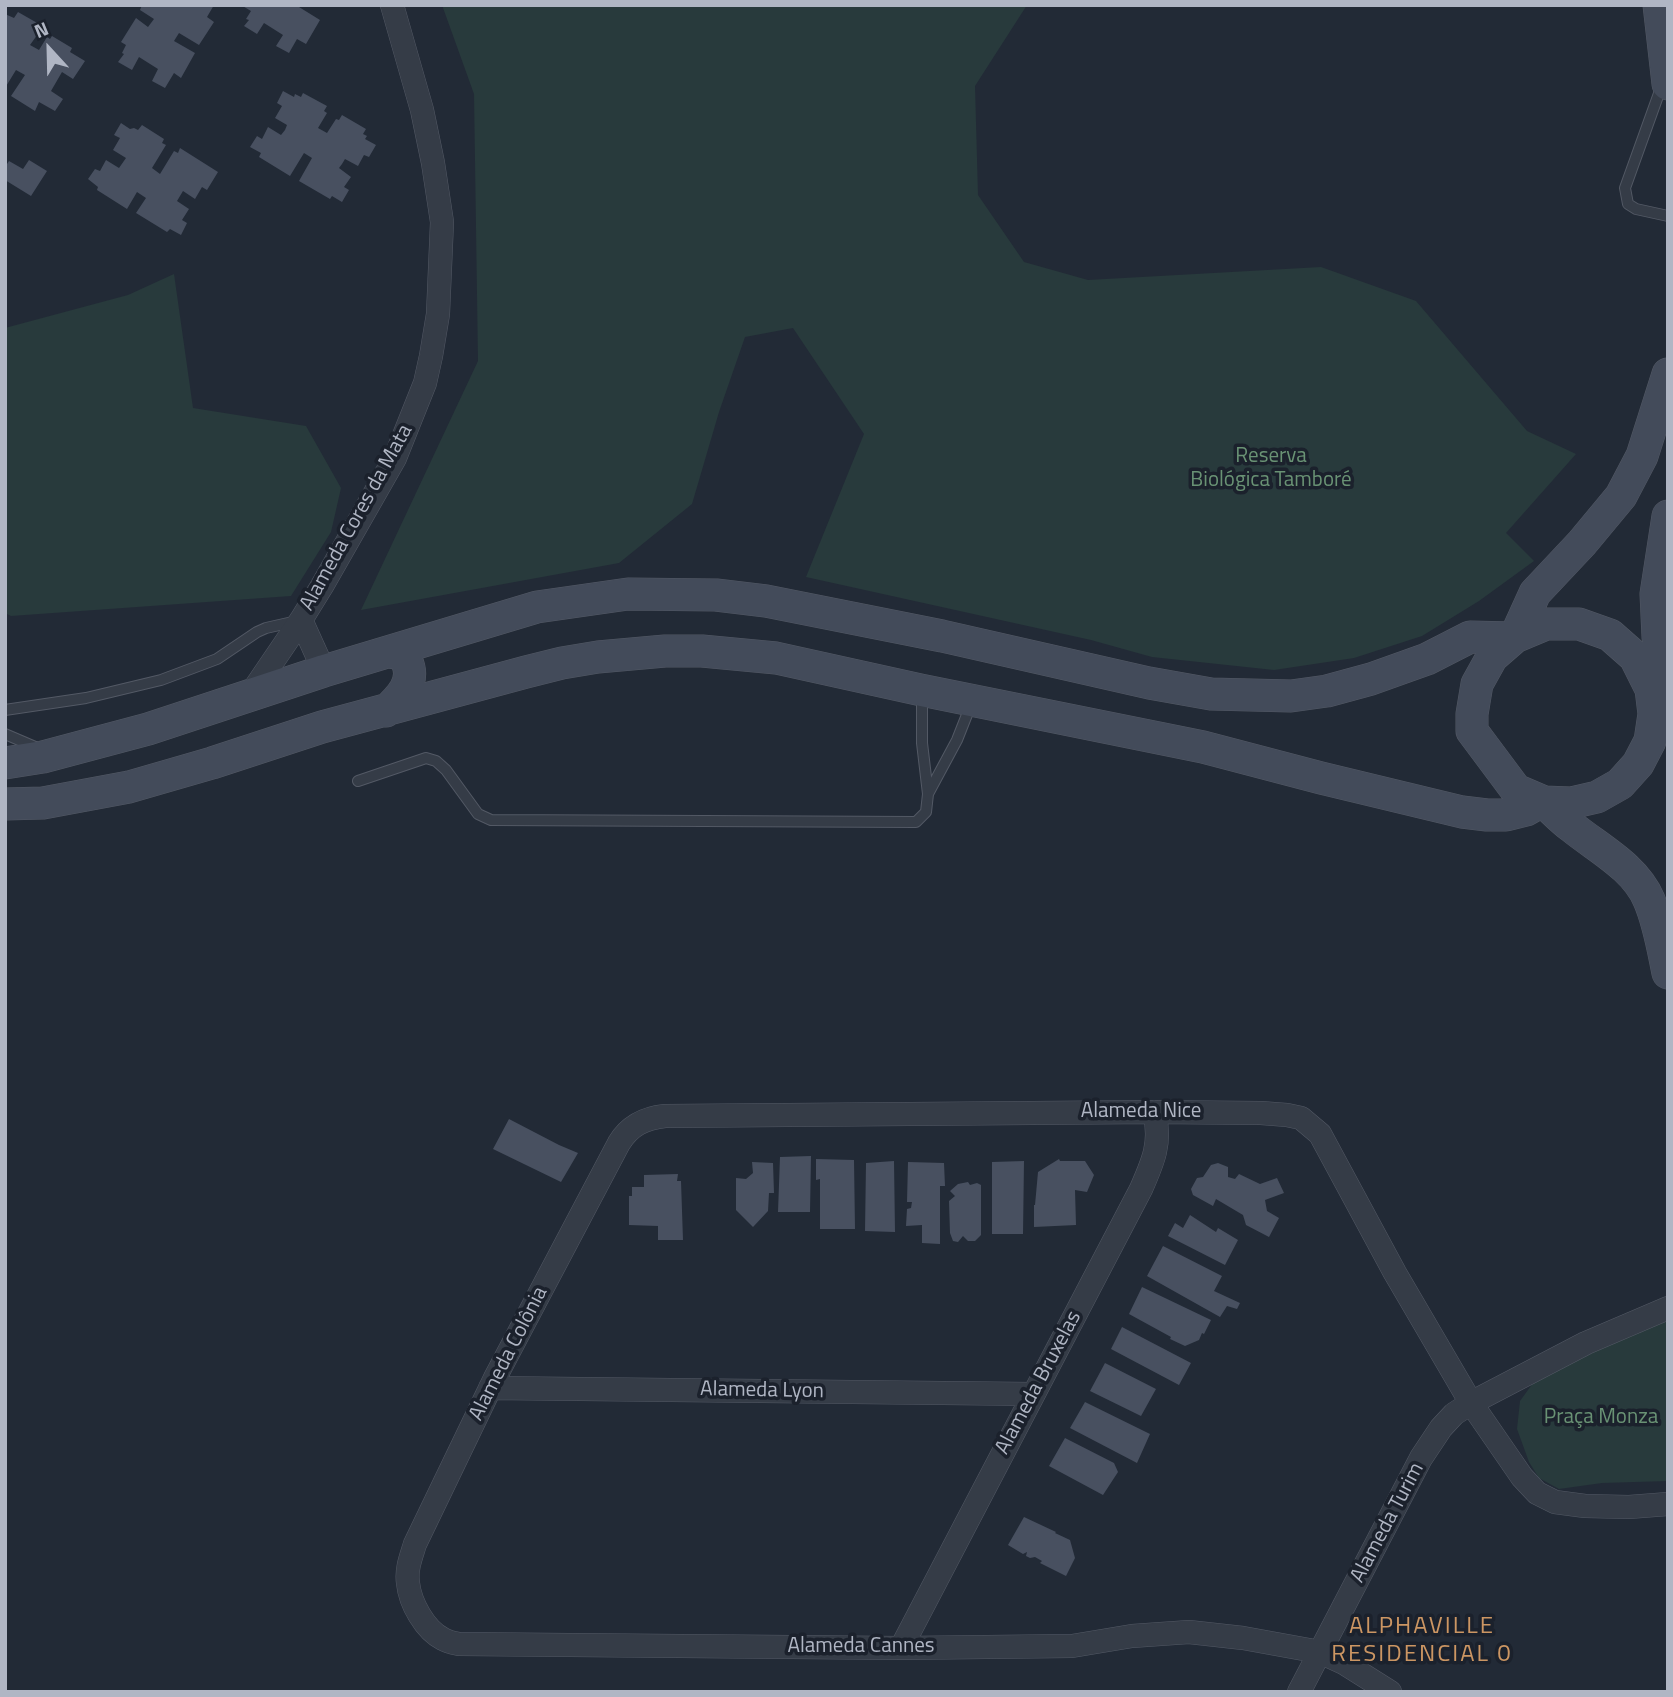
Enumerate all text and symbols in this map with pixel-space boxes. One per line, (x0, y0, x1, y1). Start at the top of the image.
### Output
text: N (29, 13, 52, 45)
north arrow (14, 14, 84, 84)
street label: Alameda Cores da Mata (295, 421, 419, 615)
park label: Reserva Biológica Tamboré (1190, 444, 1352, 494)
street label: Alameda Nice (1081, 1099, 1201, 1125)
street label: Alameda Colônia (464, 1283, 554, 1425)
street label: Alameda Bruxelas (991, 1307, 1087, 1459)
street label: Alameda Lyon (700, 1377, 824, 1405)
park label: Praça Monza (1544, 1405, 1658, 1431)
street label: Alameda Turim (1346, 1459, 1430, 1587)
district label: ALPHAVILLE RESIDENCIAL 0 (1333, 1613, 1511, 1669)
street label: Alameda Cannes (787, 1634, 935, 1660)

